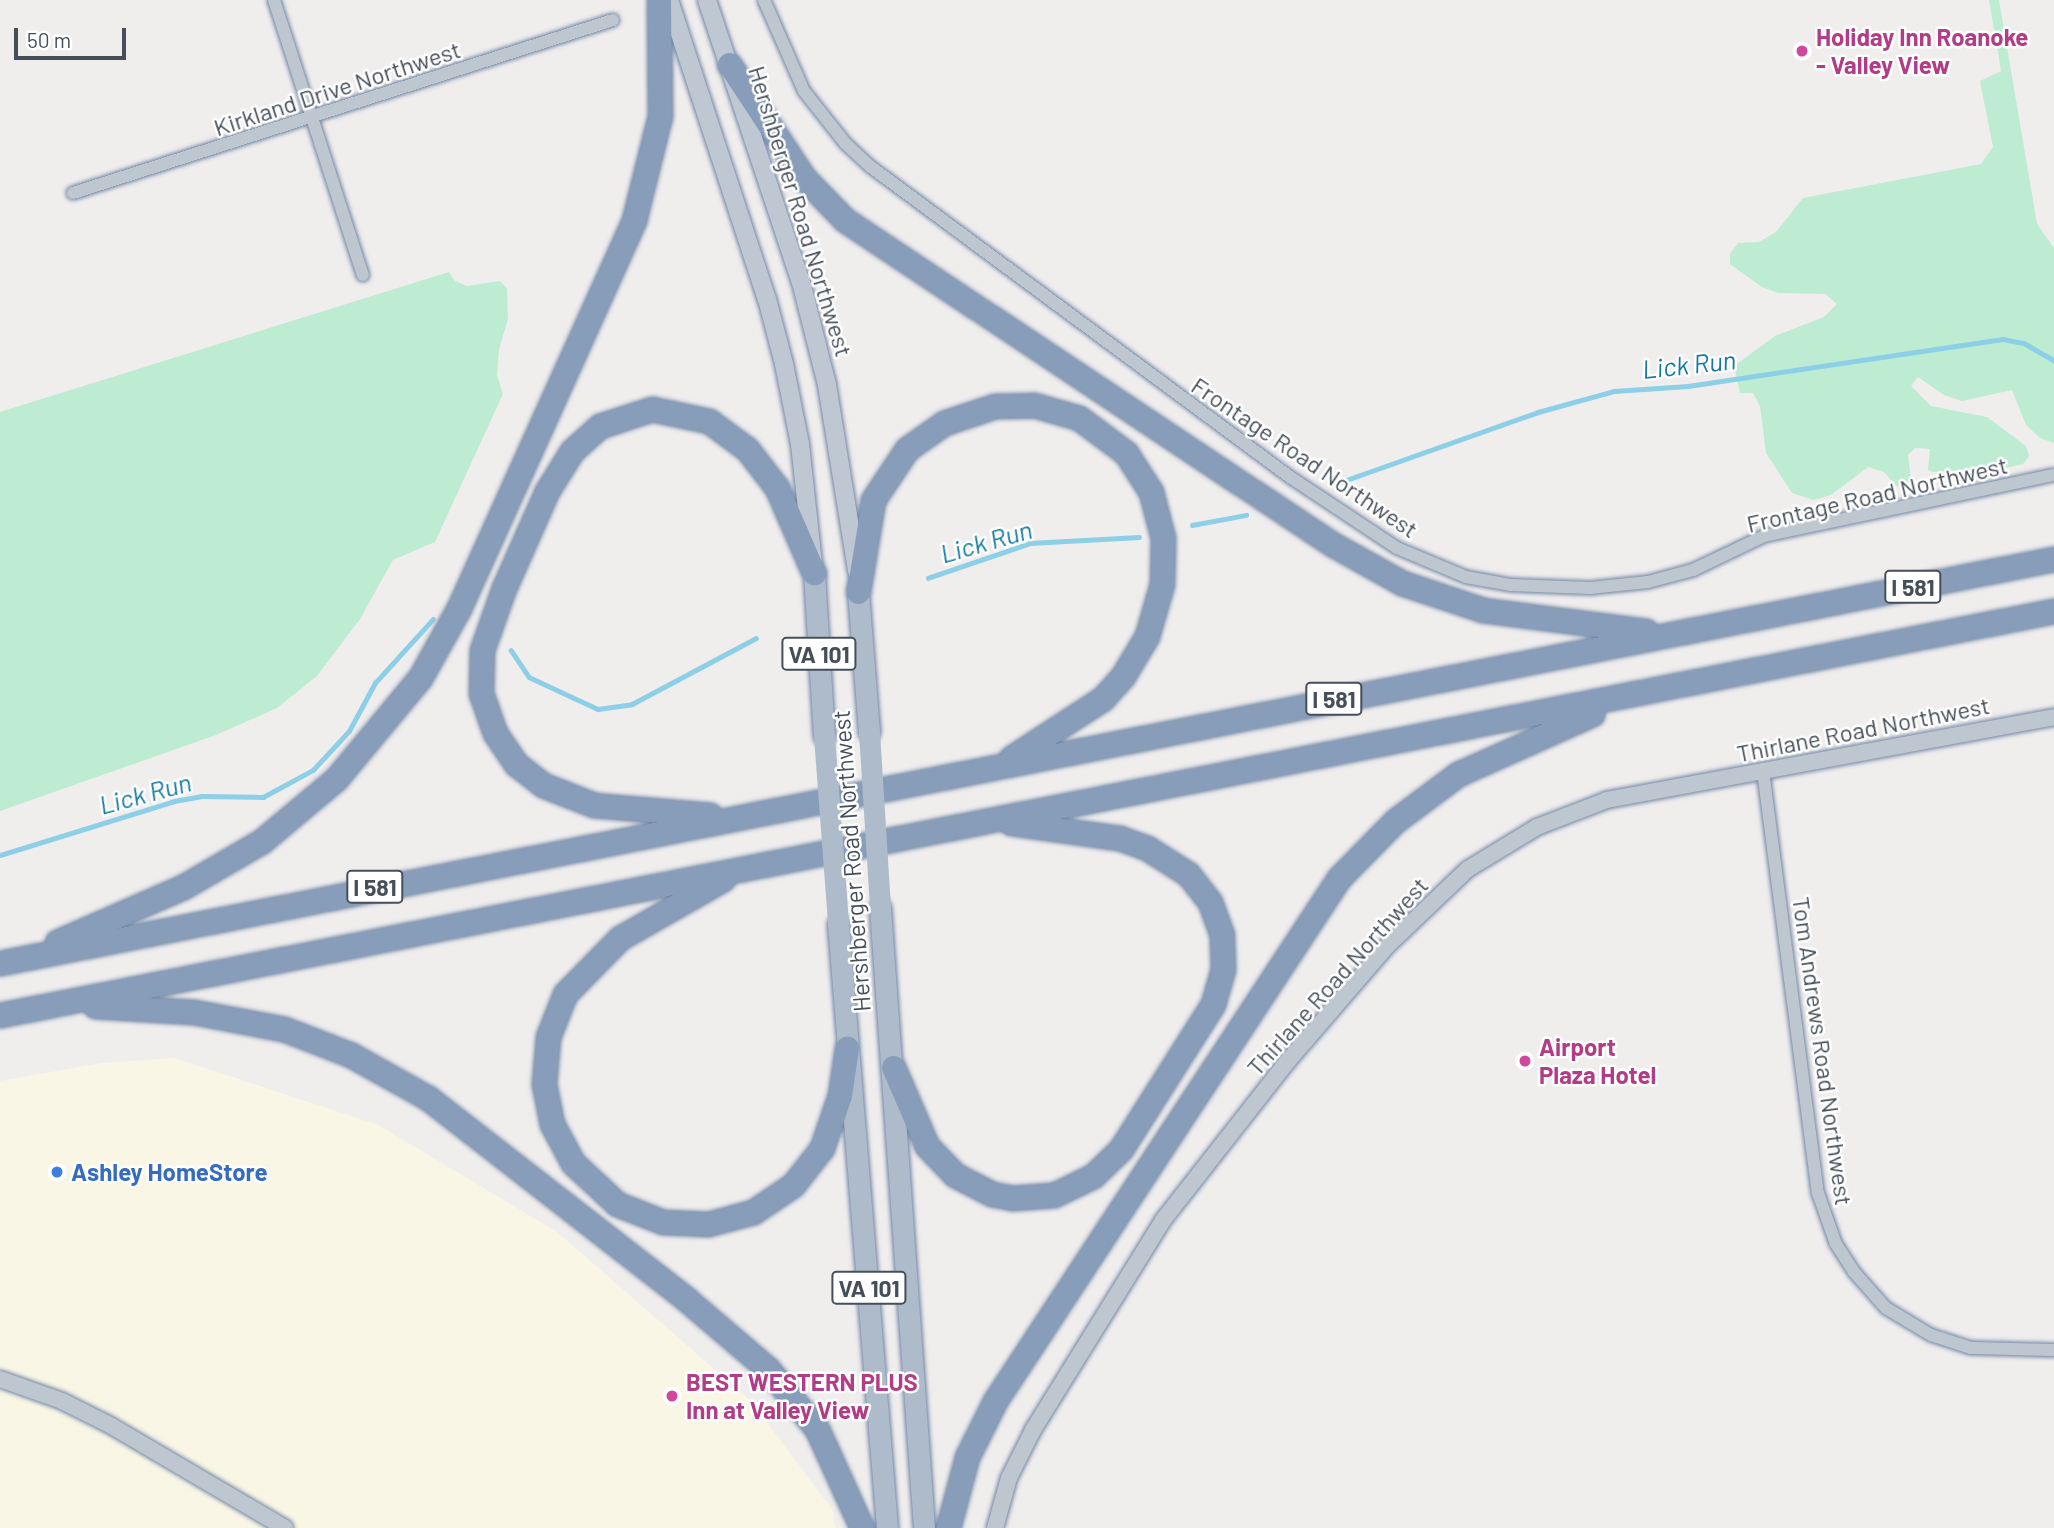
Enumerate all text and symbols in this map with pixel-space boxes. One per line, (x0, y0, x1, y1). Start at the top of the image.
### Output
scale bar (18, 14, 130, 58)
place label: Holiday Inn Roanoke - Valley View (1816, 23, 2028, 79)
text: 50 m (27, 27, 71, 52)
street label: Kirkland Drive Northwest (210, 34, 464, 142)
marker: Holiday Inn Roanoke - Valley View (1794, 43, 1810, 59)
street label: Hershberger Road Northwest (743, 62, 859, 360)
water label: Lick Run (1641, 344, 1737, 384)
street label: Frontage Road Northwest (1186, 370, 1424, 544)
street label: Frontage Road Northwest (1744, 450, 2010, 538)
water label: Lick Run (936, 513, 1036, 569)
road number: I 581 (1883, 568, 1943, 607)
road number: VA 101 (780, 634, 858, 674)
road number: I 581 (1304, 680, 1364, 719)
street label: Thirlane Road Northwest (1734, 690, 1992, 768)
street label: Hershberger Road Northwest (826, 709, 876, 1013)
water label: Lick Run (96, 766, 194, 820)
road number: I 581 (345, 867, 405, 906)
street label: Thirlane Road Northwest (1240, 871, 1434, 1081)
street label: Tom Andrews Road Northwest (1787, 895, 1859, 1207)
place label: Airport Plaza Hotel (1539, 1033, 1656, 1089)
marker: Airport Plaza Hotel (1517, 1053, 1533, 1069)
place label: Ashley HomeStore (71, 1158, 268, 1186)
marker: Ashley HomeStore (49, 1164, 65, 1180)
road number: VA 101 (830, 1268, 908, 1308)
place label: BEST WESTERN PLUS Inn at Valley View (686, 1368, 918, 1424)
marker: BEST WESTERN PLUS Inn at Valley View (664, 1388, 680, 1404)

